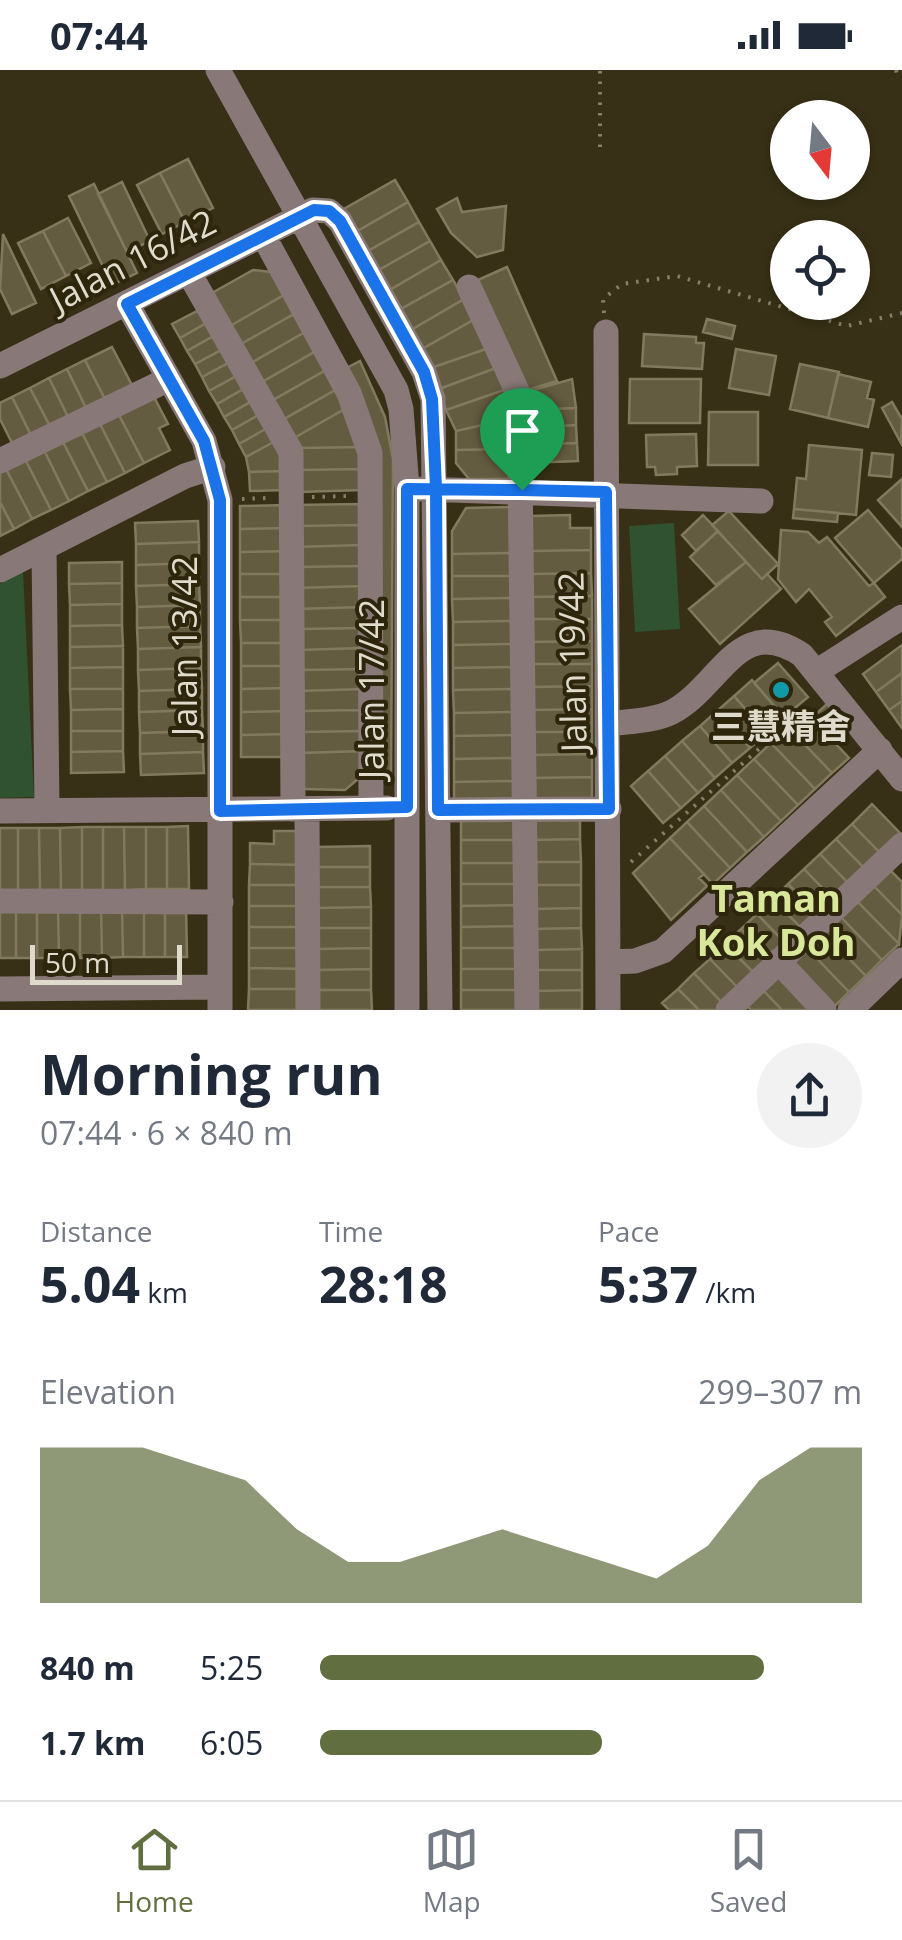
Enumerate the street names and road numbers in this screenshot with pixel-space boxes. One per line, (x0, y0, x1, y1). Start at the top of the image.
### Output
street label: Jalan 16/42 (39, 198, 223, 323)
street label: Jalan 13/42 (160, 556, 207, 739)
street label: Jalan 19/42 (546, 571, 597, 756)
street label: Jalan 17/42 (347, 599, 394, 782)

